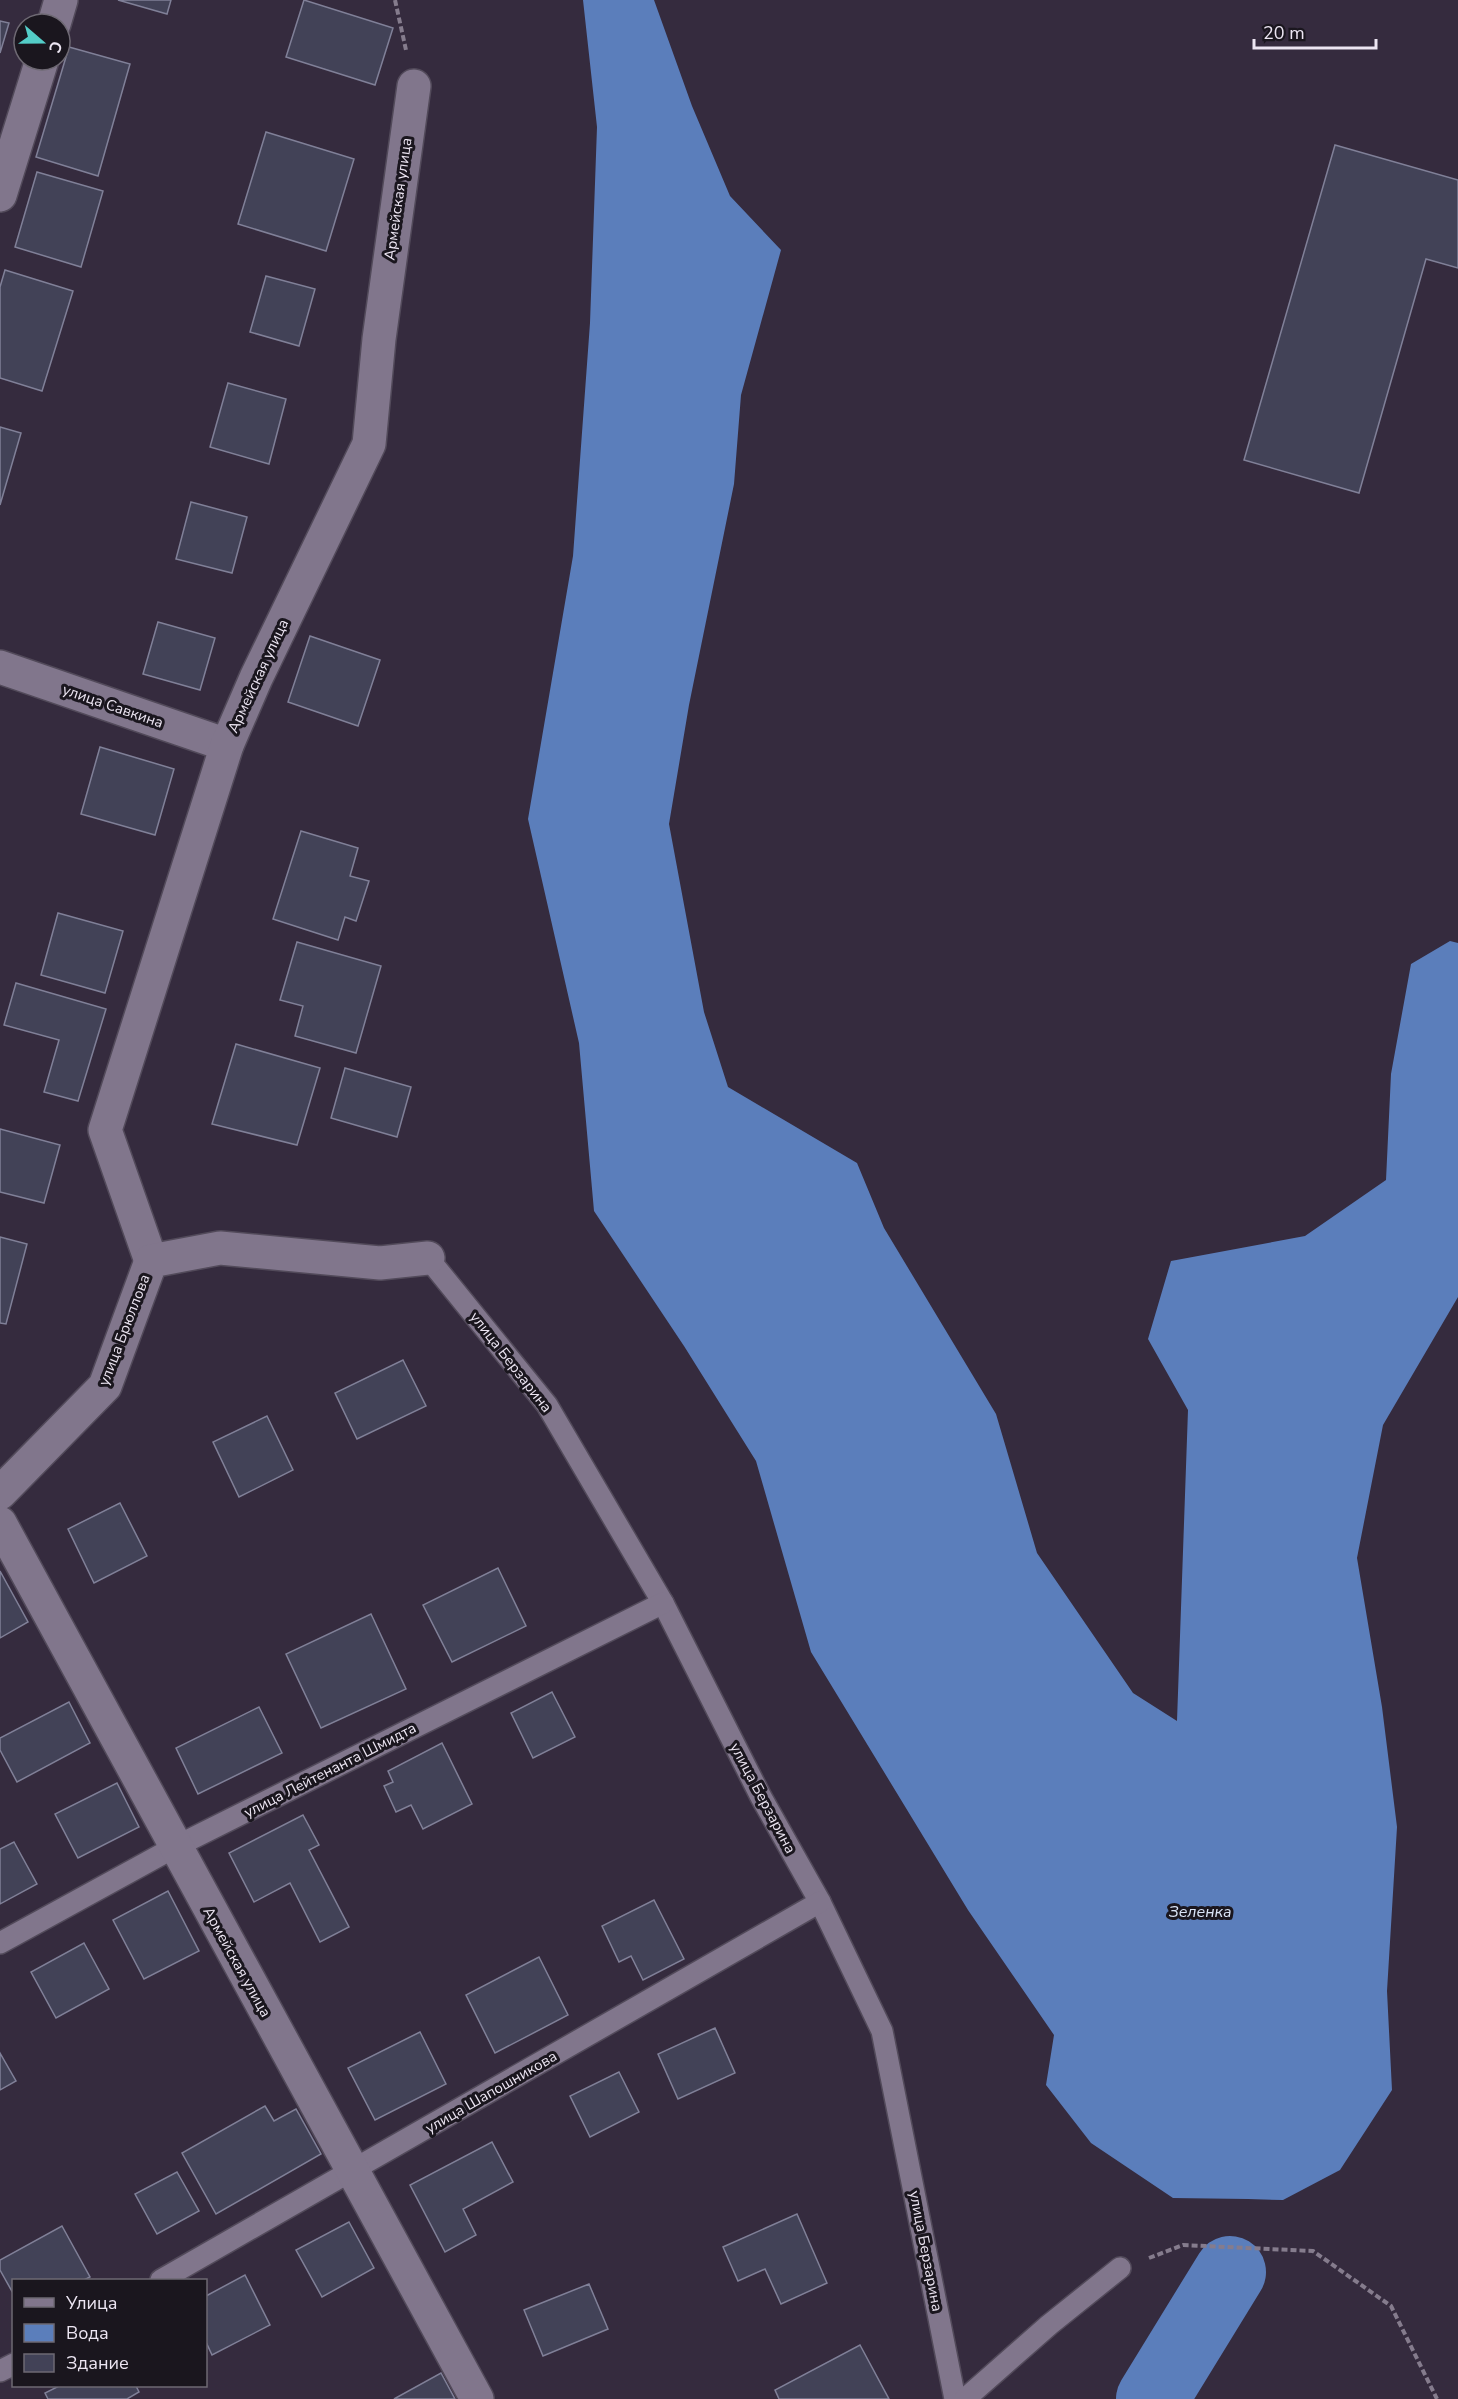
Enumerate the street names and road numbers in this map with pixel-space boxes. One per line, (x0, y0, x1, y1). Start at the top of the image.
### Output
street label: Армейская улица (380, 136, 416, 262)
street label: Армейская улица (223, 616, 293, 736)
street label: улица Савкина (60, 679, 166, 733)
street label: улица Брюллова (94, 1271, 154, 1389)
street label: улица Берзарина (465, 1307, 557, 1417)
street label: улица Лейтенанта Шмидта (240, 1718, 420, 1822)
street label: улица Берзарина (725, 1739, 801, 1857)
street label: Армейская улица (198, 1903, 276, 2021)
street label: улица Шапошникова (421, 2046, 561, 2138)
street label: улица Берзарина (904, 2189, 948, 2313)

